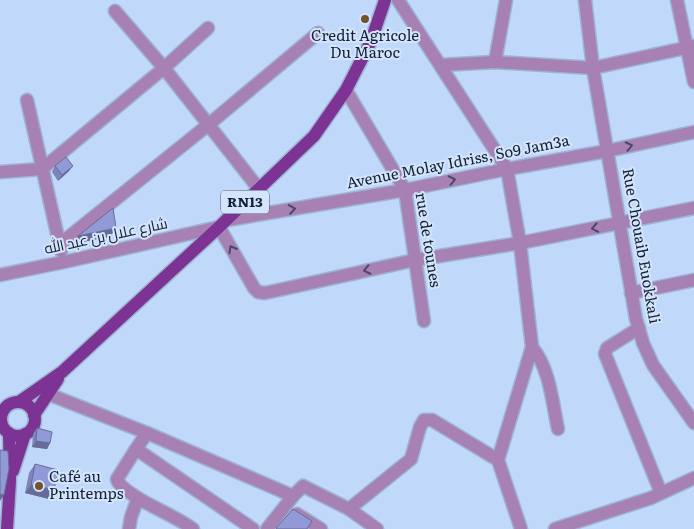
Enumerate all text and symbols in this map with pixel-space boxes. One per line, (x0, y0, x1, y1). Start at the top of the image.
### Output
marker: Credit Agricole Du Maroc (359, 13, 371, 25)
place label: Credit Agricole Du Maroc (311, 23, 419, 63)
street label: Avenue Molay Idriss, So9 Jam3a (344, 127, 572, 193)
one-way arrow (624, 141, 633, 152)
street label: Rue Chouaib Euokkali (617, 166, 667, 325)
one-way arrow (448, 176, 456, 186)
road number: RN13 (221, 190, 269, 213)
street label: rue de tounes (411, 191, 448, 289)
one-way arrow (288, 204, 296, 214)
street label: شارع علال بن عبد الله (42, 210, 170, 260)
one-way arrow (590, 223, 599, 233)
one-way arrow (228, 245, 238, 254)
one-way arrow (363, 265, 372, 275)
place label: Café au Printemps (49, 464, 124, 504)
marker: Café au Printemps (33, 480, 45, 492)

